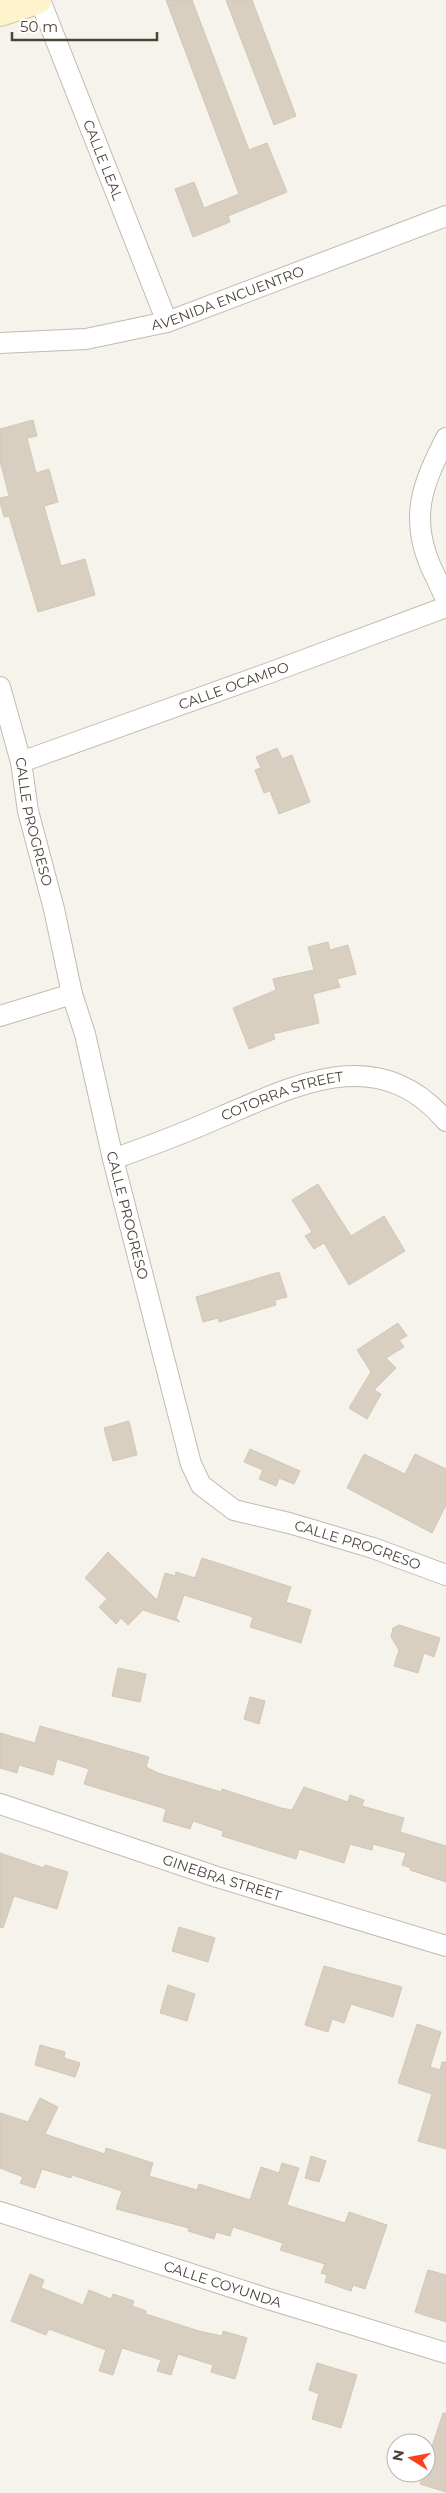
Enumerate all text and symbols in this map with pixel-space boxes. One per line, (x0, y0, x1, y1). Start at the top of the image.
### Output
scale bar (12, 10, 158, 42)
text: 50 m (20, 17, 58, 36)
street label: CALLE LEAL (79, 117, 127, 204)
street label: AVENIDA ENCUENTRO (150, 262, 307, 334)
street label: CALLE OCAMPO (176, 657, 292, 714)
street label: CALLE PROGRESO (11, 756, 57, 888)
street label: COTORRA STREET (218, 1067, 344, 1125)
street label: CALLE PROGRESO (103, 1150, 153, 1282)
street label: CALLE PROGRESO (292, 1516, 424, 1574)
street label: GINEBRA STREET (160, 1850, 284, 1905)
street label: CALLE COYUNDA (161, 2257, 285, 2312)
north arrow (386, 2433, 436, 2483)
text: N (388, 2448, 408, 2463)

